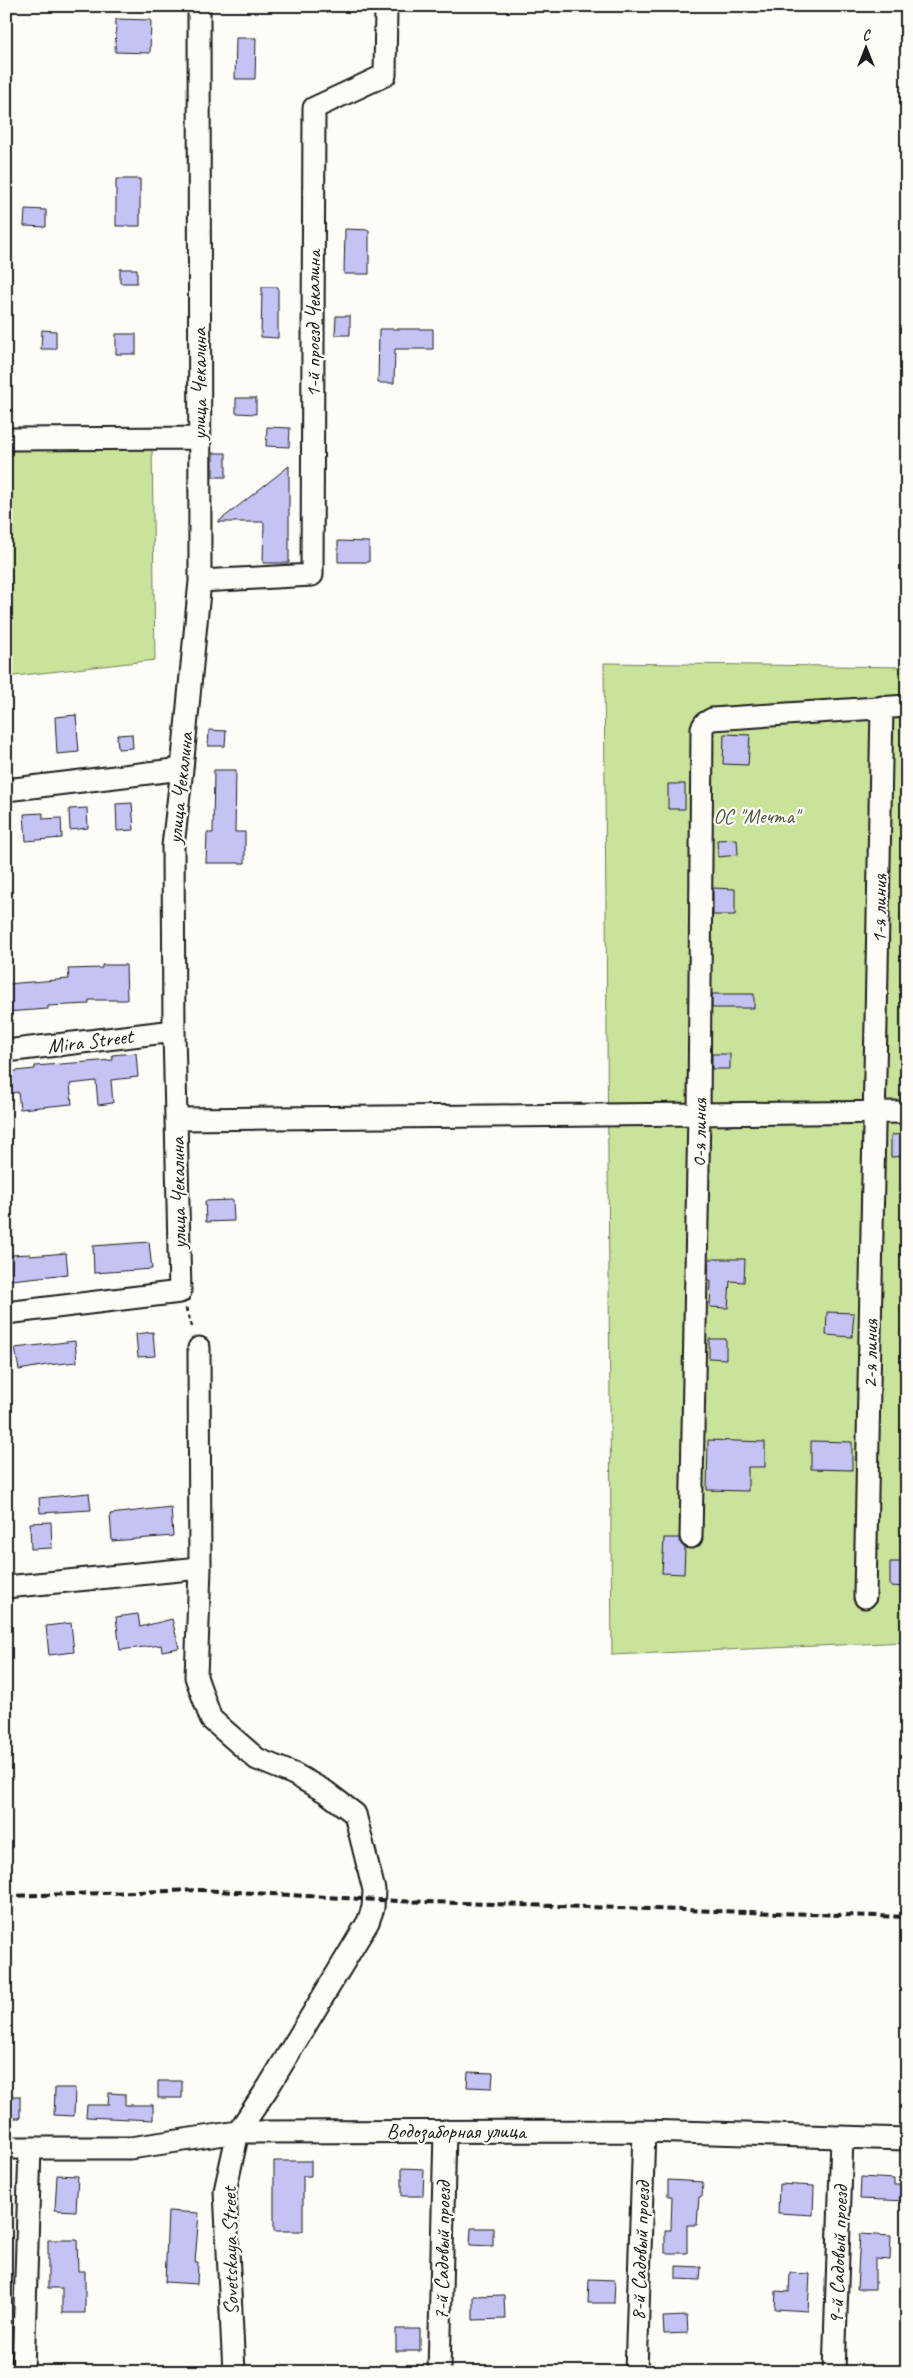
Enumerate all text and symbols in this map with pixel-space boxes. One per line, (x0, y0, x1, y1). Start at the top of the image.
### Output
north arrow (840, 22, 890, 72)
text: С (863, 27, 872, 44)
street label: 1-й проезд Чекалина (300, 248, 326, 398)
street label: улица Чекалина (186, 326, 212, 442)
street label: улица Чекалина (161, 729, 199, 847)
park label: ОС "Мечта" (713, 803, 803, 829)
street label: 1-я линия (865, 873, 893, 944)
street label: Mira Street (46, 1023, 136, 1059)
street label: 0-я линия (685, 1097, 713, 1168)
street label: улица Чекалина (164, 1135, 192, 1251)
street label: 2-я линия (856, 1318, 884, 1389)
street label: Водозаборная улица (386, 2118, 528, 2144)
street label: 7-й Садовый проезд (428, 2179, 456, 2321)
street label: 8-й Садовый проезд (625, 2179, 656, 2321)
street label: 9-й Садовый проезд (823, 2183, 854, 2325)
street label: Sovetskaya Street (216, 2185, 244, 2315)

